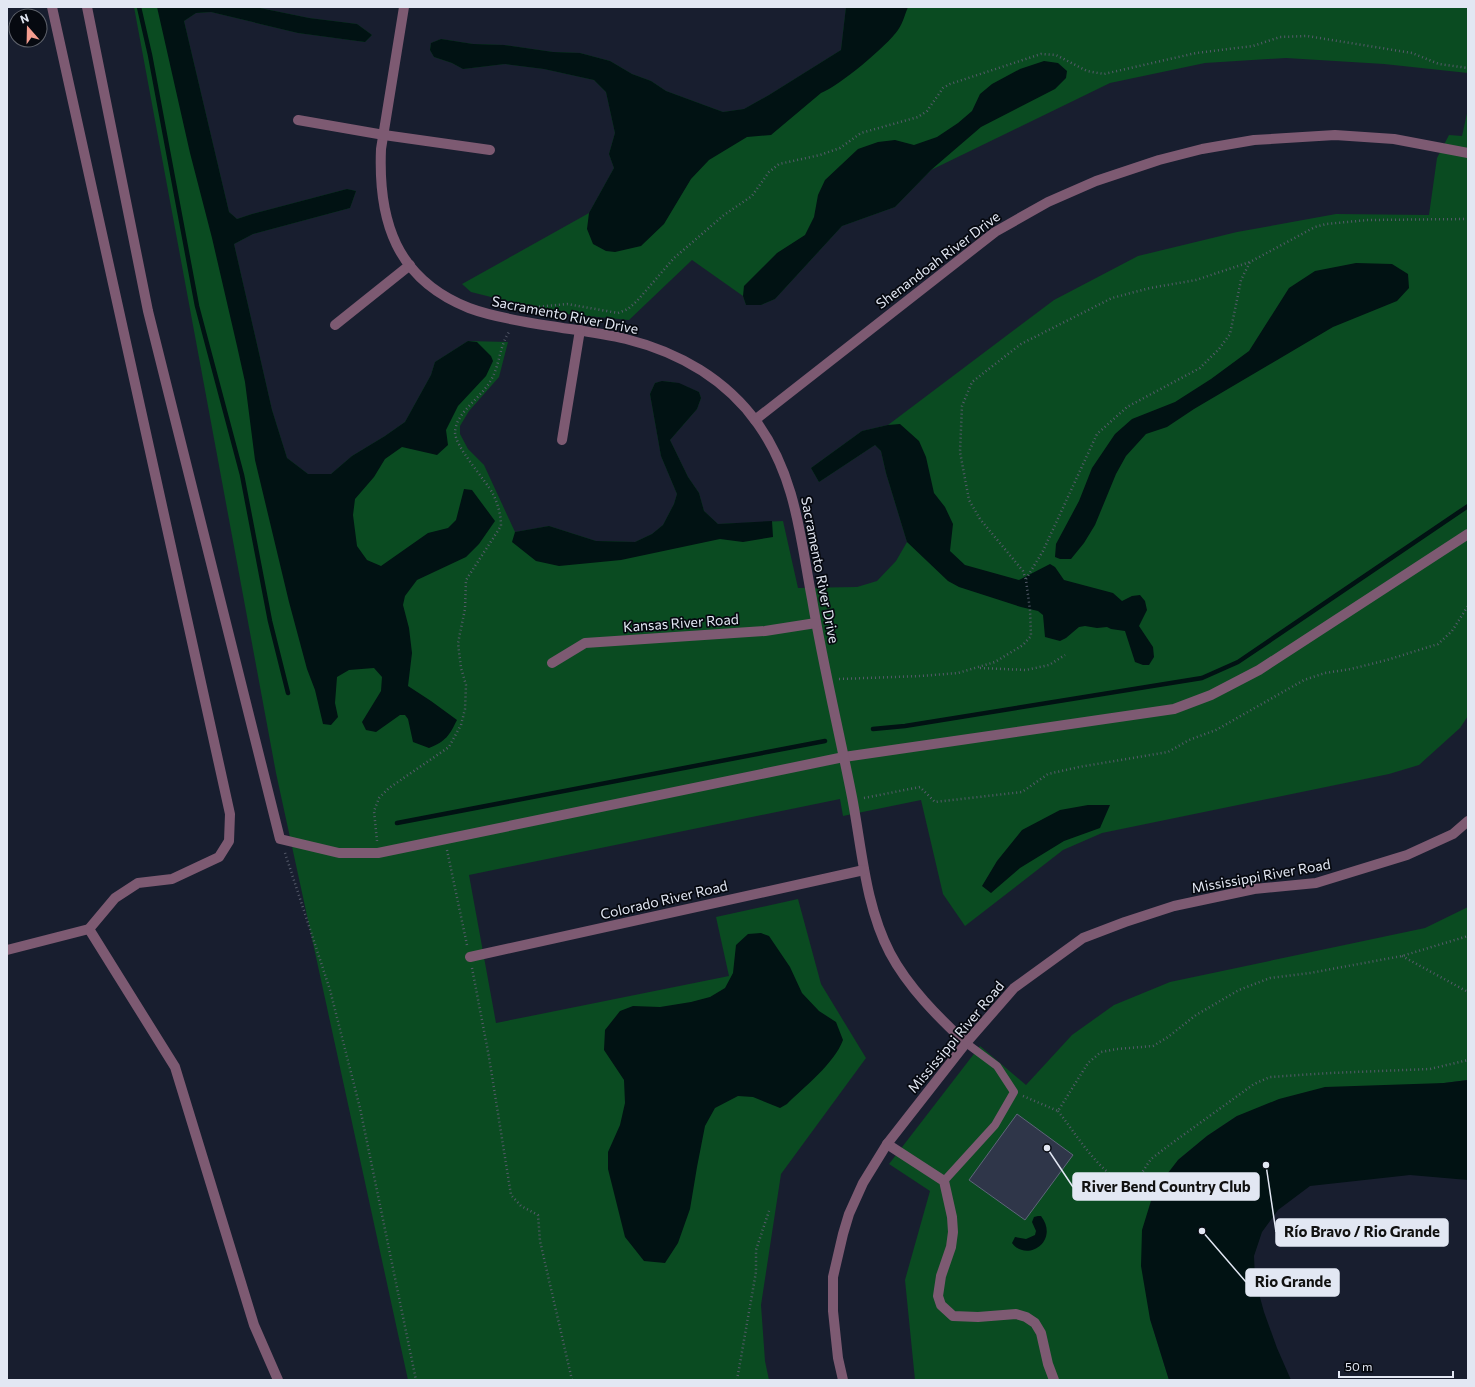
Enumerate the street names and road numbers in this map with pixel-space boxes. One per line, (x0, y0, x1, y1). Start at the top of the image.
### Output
street label: Shenandoah River Drive (872, 207, 1003, 312)
street label: Sacramento River Drive (490, 292, 640, 337)
street label: Sacramento River Drive (798, 495, 843, 645)
street label: Kansas River Road (623, 610, 739, 635)
street label: Mississippi River Road (1190, 855, 1332, 896)
street label: Colorado River Road (599, 877, 729, 922)
street label: Mississippi River Road (904, 977, 1007, 1096)

